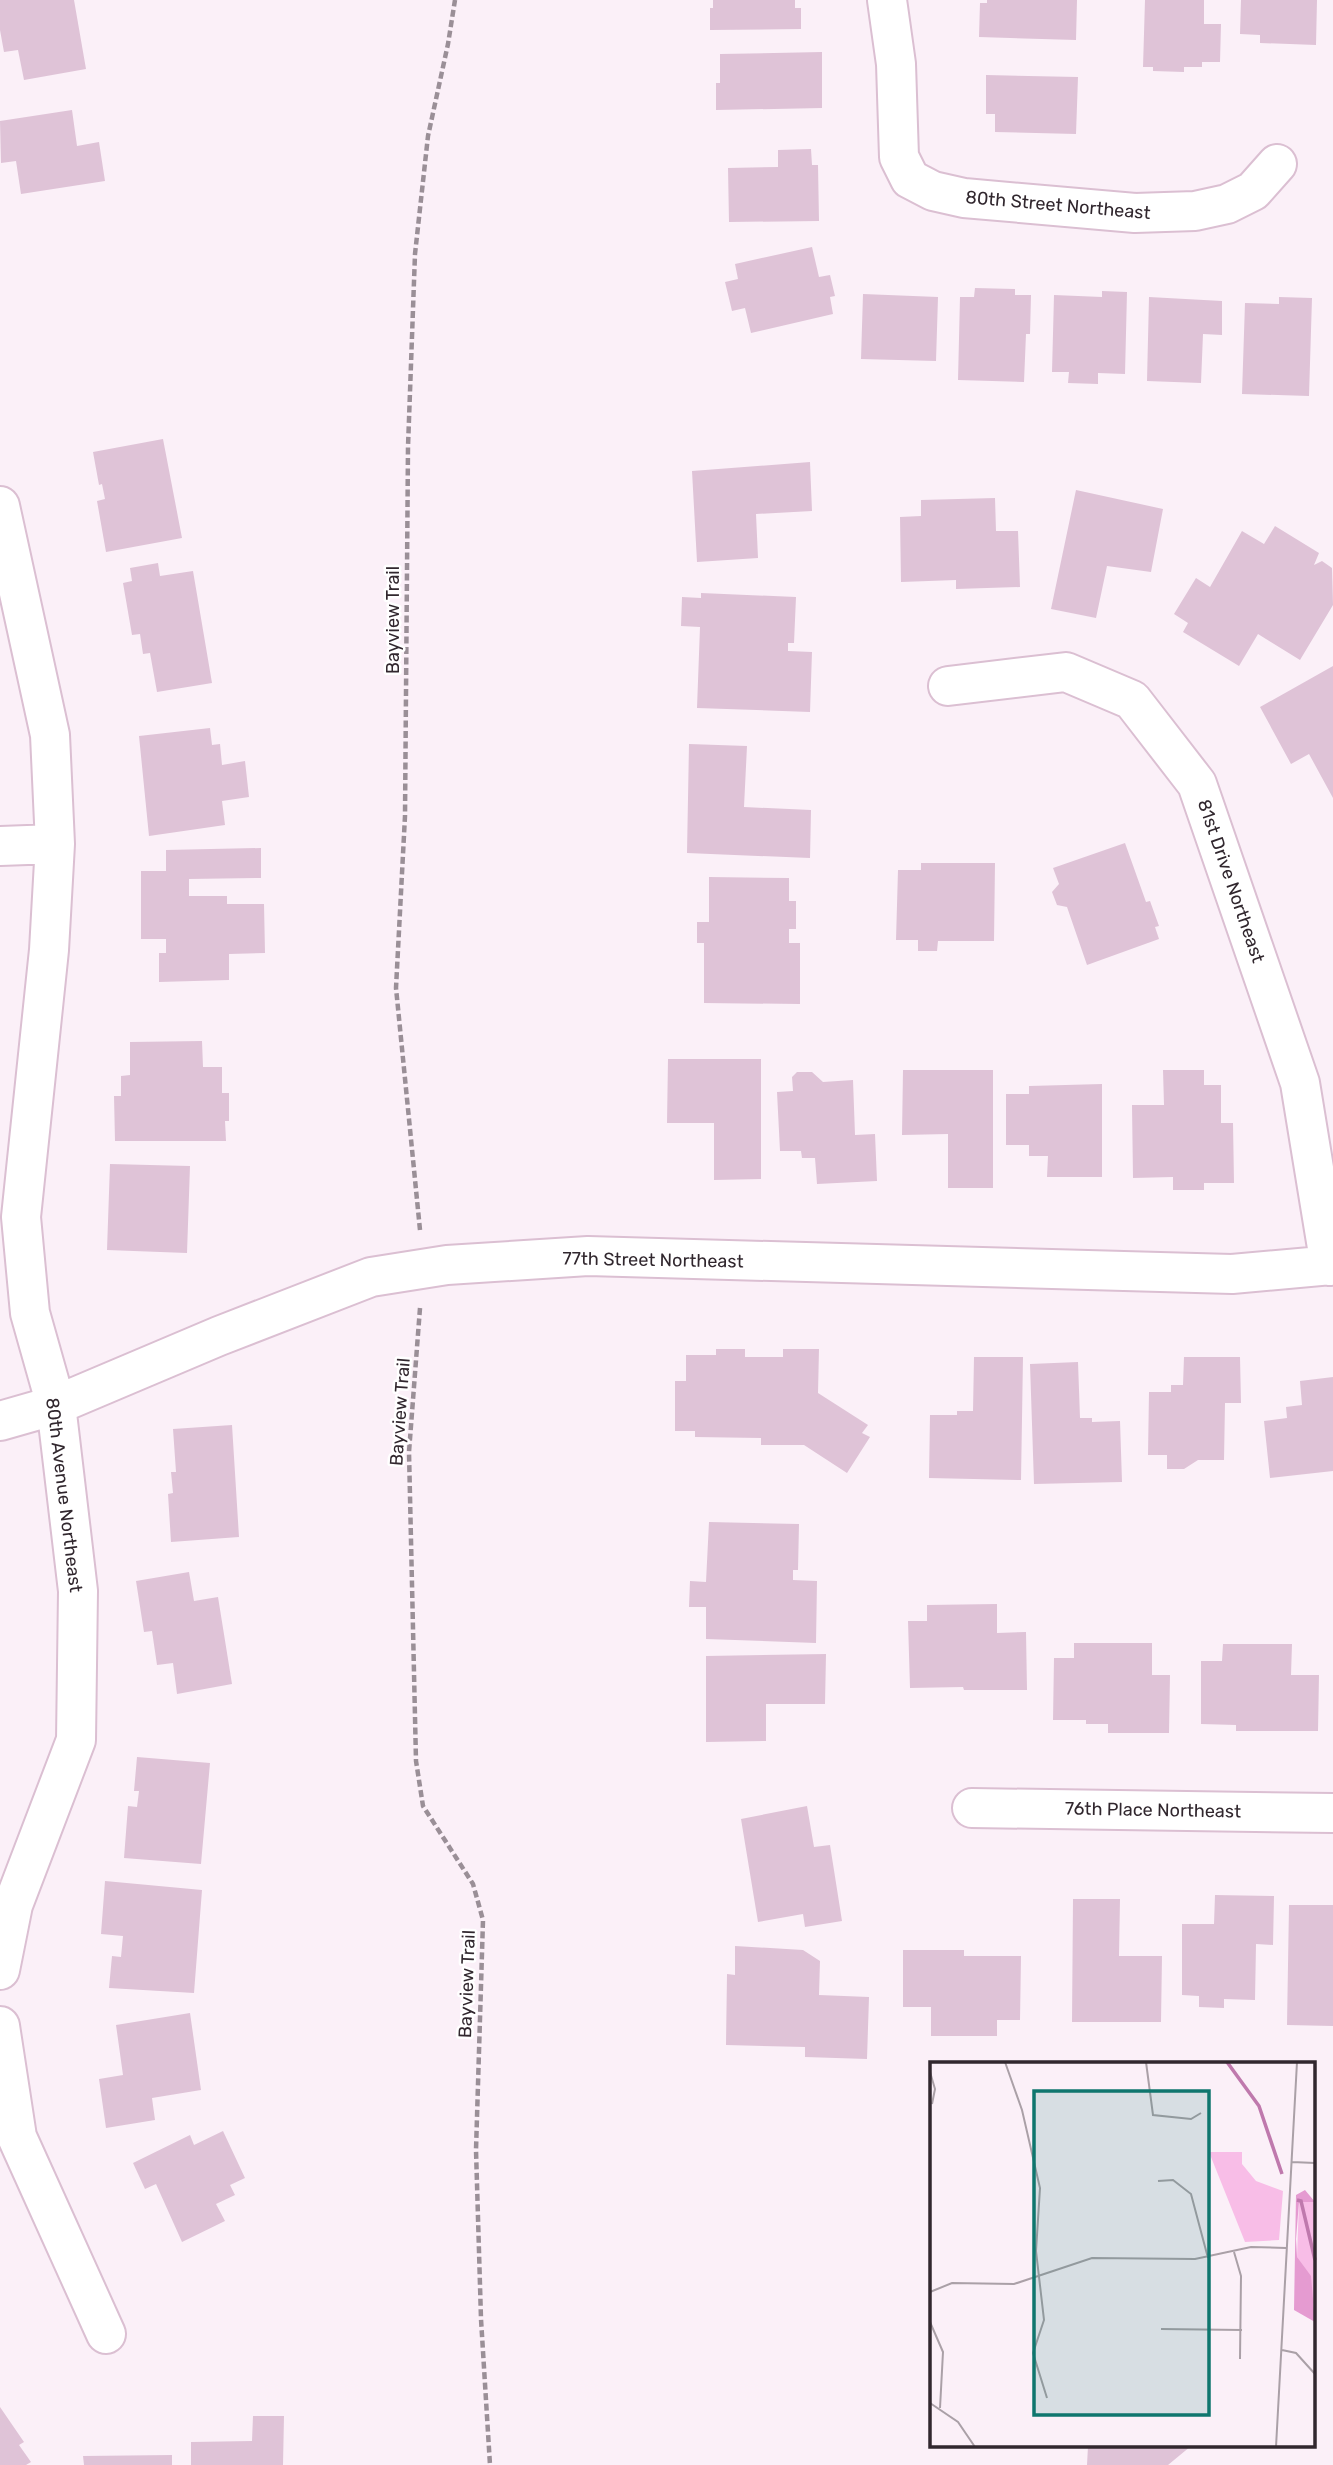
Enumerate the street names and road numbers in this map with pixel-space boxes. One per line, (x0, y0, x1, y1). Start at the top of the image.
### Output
street label: 80th Street Northeast (965, 186, 1151, 224)
street label: Bayview Trail (382, 566, 404, 674)
street label: 81st Drive Northeast (1193, 796, 1269, 966)
street label: 77th Street Northeast (562, 1247, 744, 1273)
street label: Bayview Trail (385, 1357, 415, 1467)
street label: 80th Avenue Northeast (41, 1396, 87, 1594)
street label: 76th Place Northeast (1065, 1797, 1241, 1823)
street label: Bayview Trail (454, 1930, 480, 2038)

